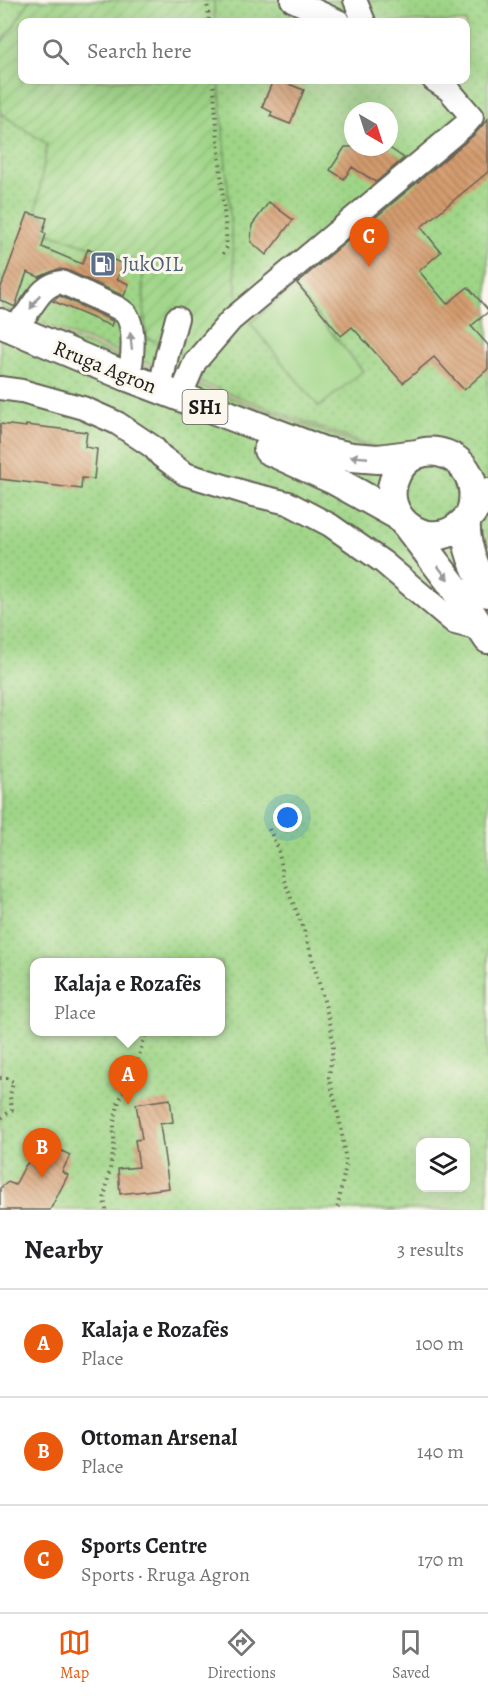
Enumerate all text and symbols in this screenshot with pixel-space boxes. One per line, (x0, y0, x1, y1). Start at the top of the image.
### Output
search box (18, 18, 470, 84)
icon: search (39, 35, 72, 68)
text: Search here (87, 36, 192, 66)
north arrow (344, 102, 398, 156)
pin: C (350, 218, 388, 267)
fuel station icon: JukOIL (88, 249, 118, 279)
place label: JukOIL (122, 250, 183, 278)
one-way arrow (30, 294, 41, 310)
one-way arrow (126, 331, 136, 350)
street label: Rruga Agron (49, 334, 161, 400)
road number: SH1 (182, 390, 228, 424)
one-way arrow (350, 452, 369, 462)
one-way arrow (437, 566, 449, 581)
your location (273, 803, 302, 832)
popup (30, 958, 225, 1036)
text: Kalaja e Rozafës (54, 969, 201, 999)
text: Place (54, 999, 96, 1026)
pin: A (108, 1056, 148, 1105)
pin: B (22, 1128, 62, 1178)
map controls (416, 1138, 470, 1192)
button: layers (416, 1138, 470, 1192)
text: Nearby (24, 1232, 103, 1267)
text: 3 results (397, 1236, 464, 1263)
text: Kalaja e Rozafës (81, 1315, 229, 1345)
text: A (37, 1330, 50, 1357)
text: 100 m (415, 1330, 464, 1357)
text: Place (81, 1345, 123, 1372)
text: Ottoman Arsenal (81, 1423, 237, 1453)
text: B (37, 1438, 50, 1465)
text: 140 m (417, 1438, 464, 1465)
text: Place (81, 1453, 123, 1480)
text: Sports Centre (81, 1531, 207, 1561)
text: C (37, 1546, 50, 1573)
text: 170 m (418, 1546, 464, 1573)
text: Sports · Rruga Agron (81, 1561, 250, 1588)
tab: Map (58, 1626, 91, 1684)
tab: Directions (207, 1626, 276, 1684)
tab: Saved (392, 1626, 430, 1684)

